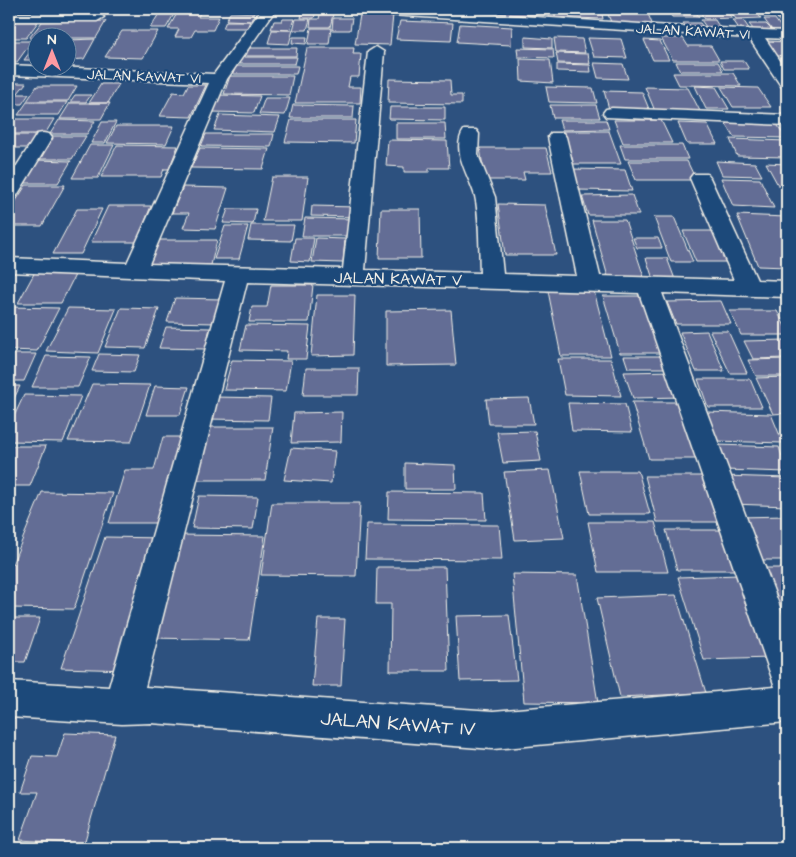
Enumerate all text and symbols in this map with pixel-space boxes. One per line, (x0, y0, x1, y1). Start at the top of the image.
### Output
street label: JALAN KAWAT VI (635, 19, 751, 45)
north arrow (28, 28, 78, 78)
text: N (48, 30, 57, 50)
street label: JALAN KAWAT VI (87, 65, 201, 89)
street label: JALAN KAWAT V (334, 267, 462, 291)
street label: JALAN KAWAT IV (320, 706, 476, 743)

